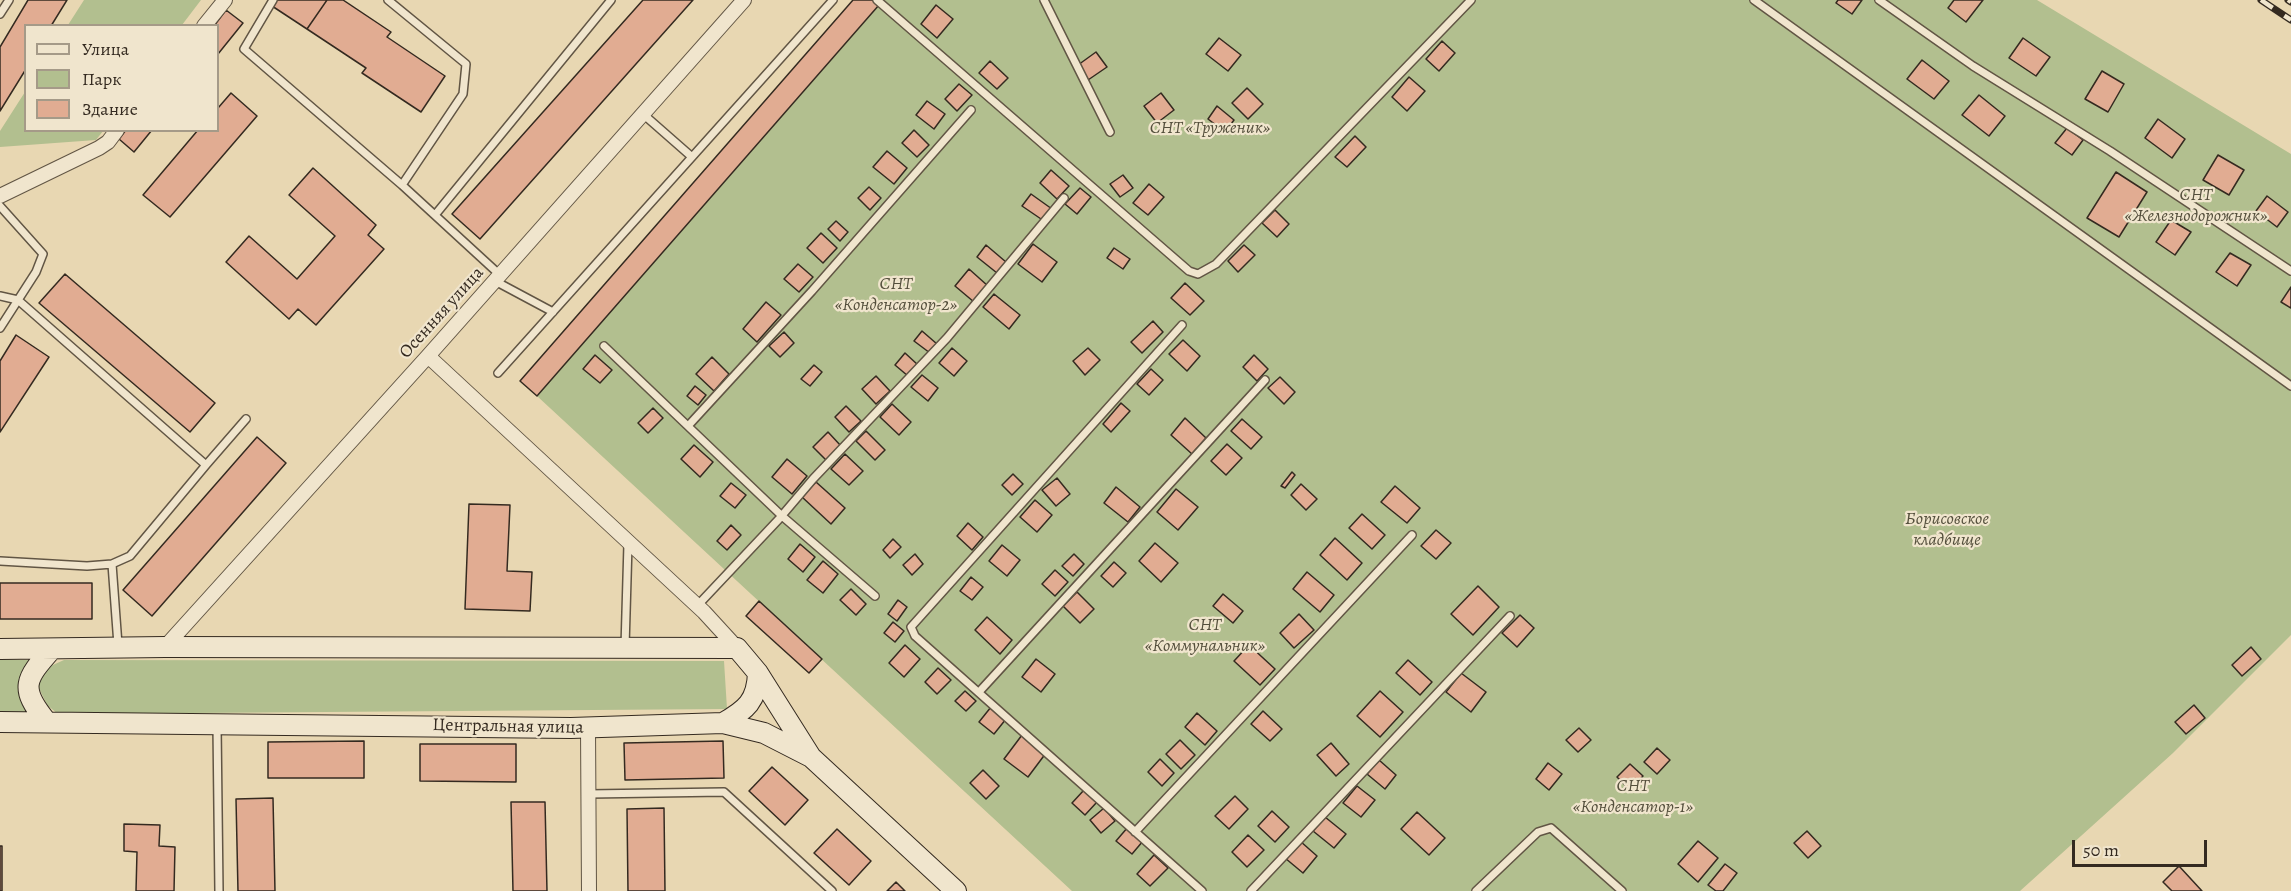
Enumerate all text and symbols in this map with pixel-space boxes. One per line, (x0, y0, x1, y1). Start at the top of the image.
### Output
legend (24, 24, 219, 132)
text: Улица (82, 37, 129, 61)
text: Парк (82, 67, 122, 91)
text: Здание (82, 97, 138, 121)
park label: СНТ «Труженик» (1150, 118, 1270, 140)
park label: СНТ «Железнодорожник» (2125, 185, 2267, 228)
street label: Осенняя улица (395, 263, 489, 363)
park label: СНТ «Конденсатор-2» (835, 274, 957, 316)
park label: Борисовское кладбище (1905, 509, 1989, 552)
park label: СНТ «Коммунальник» (1145, 615, 1265, 658)
street label: Центральная улица (432, 715, 584, 739)
park label: СНТ «Конденсатор-1» (1573, 776, 1693, 818)
scale bar (2075, 828, 2210, 866)
text: 50 m (2083, 838, 2119, 862)

